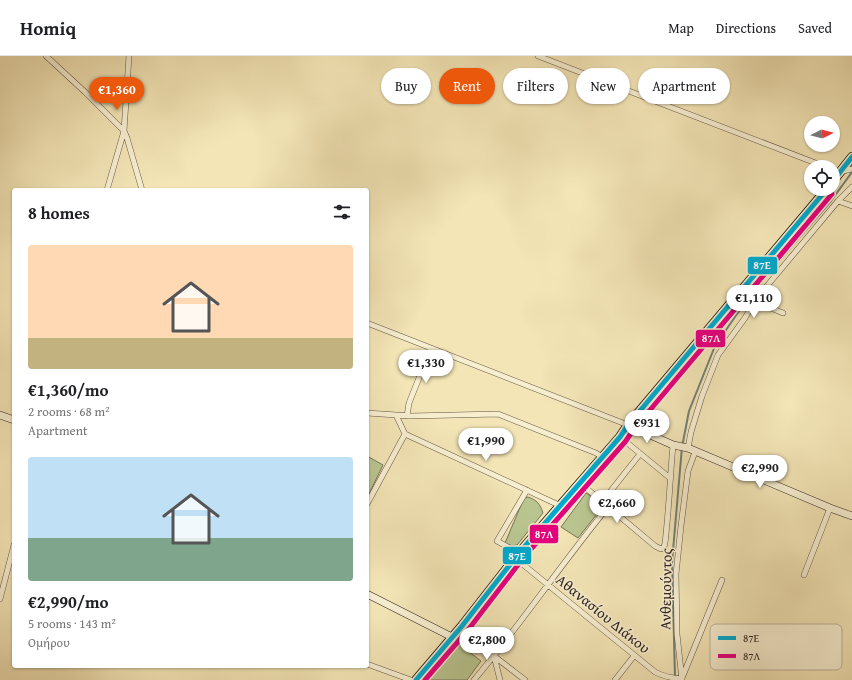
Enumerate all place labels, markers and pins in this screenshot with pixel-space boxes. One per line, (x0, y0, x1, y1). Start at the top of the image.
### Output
pin: €1,360 (84, 77, 150, 111)
pin: €1,110 (721, 285, 787, 319)
pin: €1,330 (393, 350, 459, 384)
pin: €931 (623, 410, 671, 444)
pin: €1,990 (453, 428, 519, 462)
pin: €2,990 (727, 455, 793, 489)
pin: €2,660 (584, 490, 650, 524)
pin: €2,800 (454, 627, 520, 661)

